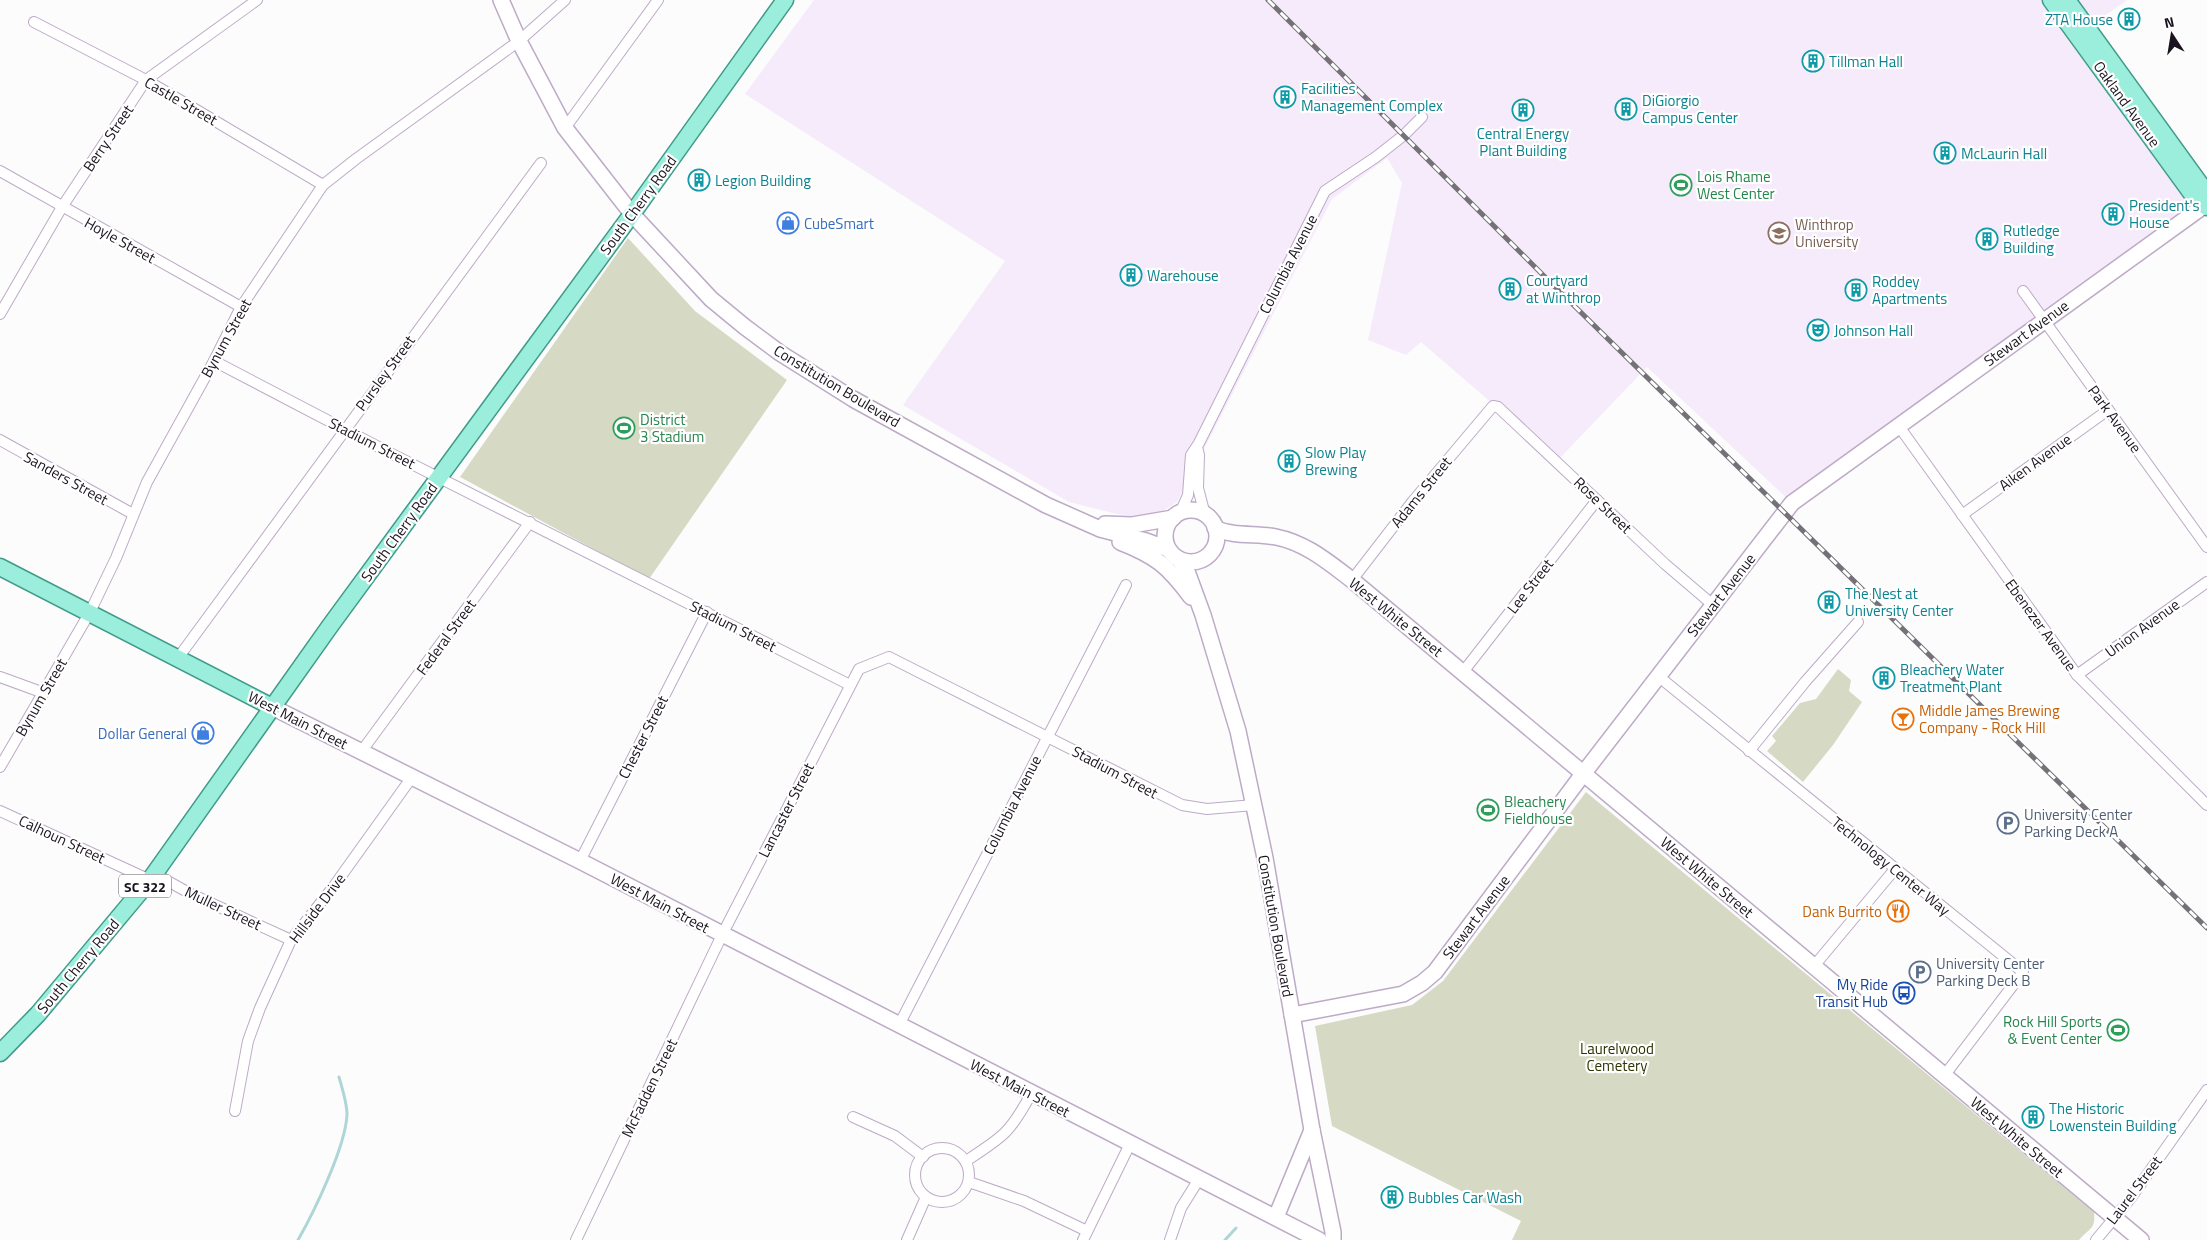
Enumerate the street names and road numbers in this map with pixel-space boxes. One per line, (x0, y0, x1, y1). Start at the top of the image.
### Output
street label: Oakland Avenue (2088, 56, 2166, 152)
street label: Castle Street (140, 71, 222, 132)
street label: Berry Street (77, 99, 139, 176)
street label: South Cherry Road (594, 151, 682, 259)
street label: Columbia Avenue (1253, 210, 1323, 318)
street label: Hoyle Street (80, 211, 160, 269)
street label: Bynum Street (195, 294, 257, 382)
street label: Stewart Avenue (1979, 294, 2073, 372)
street label: Pursley Street (349, 330, 421, 416)
street label: Constitution Boulevard (769, 339, 905, 433)
street label: Park Avenue (2082, 380, 2148, 458)
street label: Stadium Street (325, 411, 420, 475)
street label: Aiken Avenue (1994, 428, 2076, 496)
street label: Sanders Street (20, 445, 113, 511)
street label: Adams Street (1385, 451, 1457, 533)
street label: Rose Street (1569, 471, 1638, 539)
street label: South Cherry Road (355, 478, 443, 586)
street label: Stewart Avenue (1681, 548, 1761, 642)
street label: Lee Street (1501, 553, 1559, 618)
street label: West White Street (1344, 572, 1449, 663)
street label: Ebenezer Avenue (2000, 574, 2082, 676)
street label: Union Avenue (2100, 593, 2184, 663)
street label: Federal Street (411, 594, 482, 680)
street label: Stadium Street (686, 594, 781, 658)
street label: Bynum Street (9, 653, 73, 740)
street label: West Main Street (244, 685, 353, 755)
street label: Chester Street (612, 691, 674, 783)
street label: Stadium Street (1068, 740, 1163, 805)
street label: Columbia Avenue (977, 751, 1047, 859)
street label: Lancaster Street (752, 758, 820, 861)
street label: Calhoun Street (15, 809, 110, 869)
street label: Technology Center Way (1827, 811, 1955, 921)
street label: West White Street (1655, 831, 1759, 923)
street label: Constitution Boulevard (1252, 853, 1300, 999)
street label: West Main Street (606, 867, 714, 939)
street label: Hillside Drive (283, 868, 351, 948)
street label: Stewart Avenue (1437, 870, 1515, 964)
road number: SC 322 (119, 874, 171, 898)
street label: Muller Street (181, 880, 266, 936)
street label: South Cherry Road (31, 913, 125, 1019)
street label: McFadden Street (615, 1034, 683, 1141)
street label: West Main Street (966, 1053, 1075, 1123)
street label: West White Street (1965, 1091, 2069, 1183)
street label: Laurel Street (2101, 1150, 2168, 1229)

